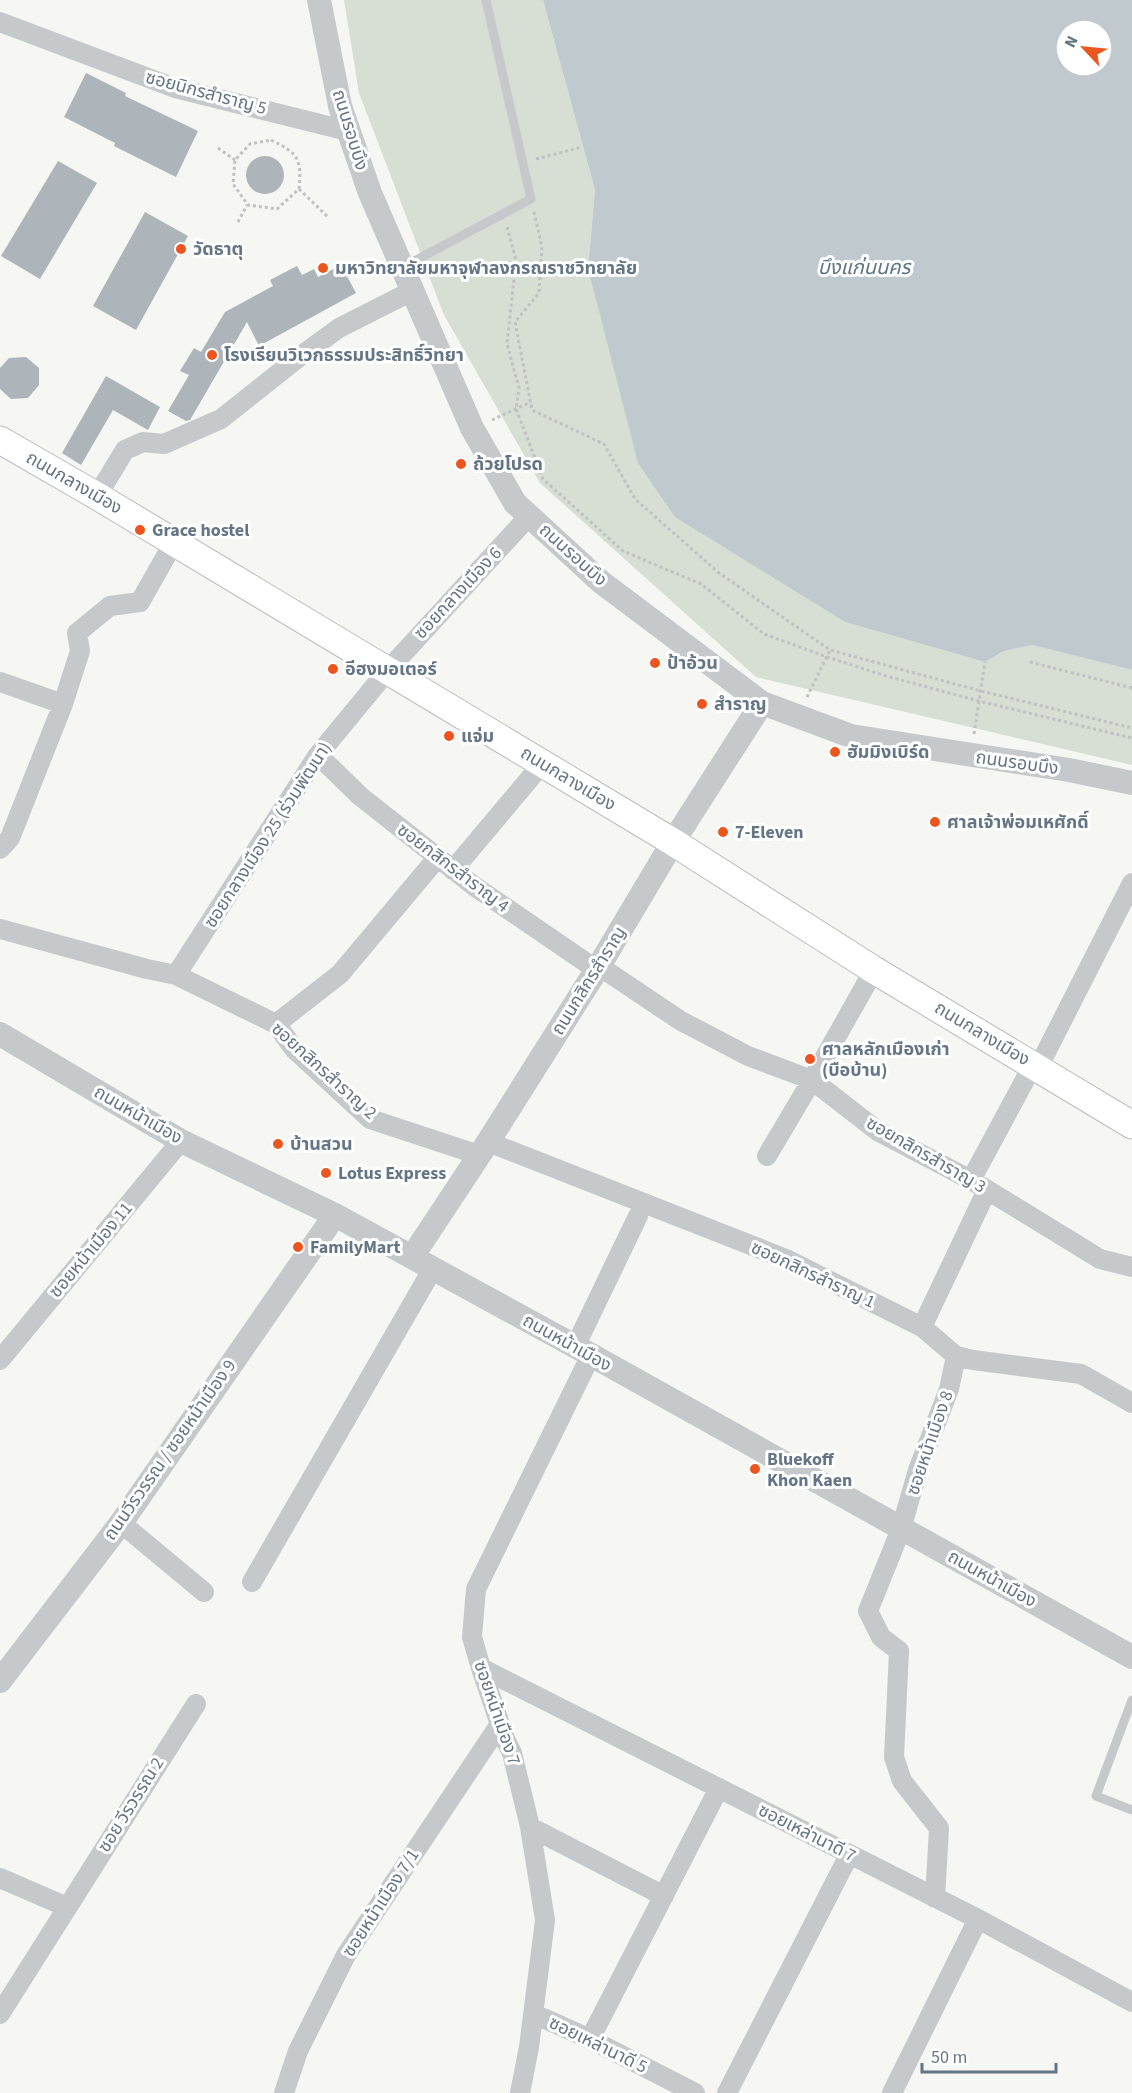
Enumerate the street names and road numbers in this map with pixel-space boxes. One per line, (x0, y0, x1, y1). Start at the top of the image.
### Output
street label: ซอยนิกรสำราญ 5 (143, 65, 269, 121)
street label: ถนนรอบบึง (326, 86, 374, 174)
street label: ถนนกลางเมือง (21, 445, 127, 521)
street label: ถนนรอบบึง (534, 518, 612, 592)
street label: ซอยกลางเมือง 6 (409, 541, 507, 645)
street label: ซอยกลางเมือง 25 (ร่วมพัฒนา) (198, 737, 338, 933)
street label: ถนนกลางเมือง (516, 741, 620, 817)
street label: ถนนรอบบึง (974, 745, 1060, 781)
street label: ซอยกสิกรสำราญ 4 (392, 818, 514, 918)
street label: ถนนกสิกรสำราญ (546, 922, 632, 1040)
street label: ถนนกลางเมือง (930, 996, 1034, 1072)
street label: ซอยกสิกรสำราญ 2 (266, 1017, 382, 1125)
street label: ถนนหน้าเมือง (89, 1080, 187, 1150)
street label: ซอยกสิกรสำราญ 3 (862, 1111, 990, 1199)
street label: ซอยหน้าเมือง 11 (44, 1197, 138, 1303)
street label: ซอยกสิกรสำราญ 1 (747, 1235, 879, 1315)
street label: ถนนหน้าเมือง (518, 1308, 616, 1378)
street label: ถนนวีรวรรณ / ซอยหน้าเมือง 9 (98, 1354, 242, 1546)
street label: ซอยหน้าเมือง 8 (900, 1387, 960, 1499)
street label: ถนนหน้าเมือง (943, 1544, 1041, 1614)
street label: ซอยหน้าเมือง 7 (467, 1657, 527, 1769)
street label: ซอย วีรวรรณ 2 (92, 1753, 170, 1857)
street label: ซอยเหล่านาดี 7 (754, 1798, 860, 1868)
street label: ซอยหน้าเมือง 7/1 (337, 1844, 425, 1962)
street label: ซอยเหล่านาดี 5 (545, 2010, 651, 2080)

